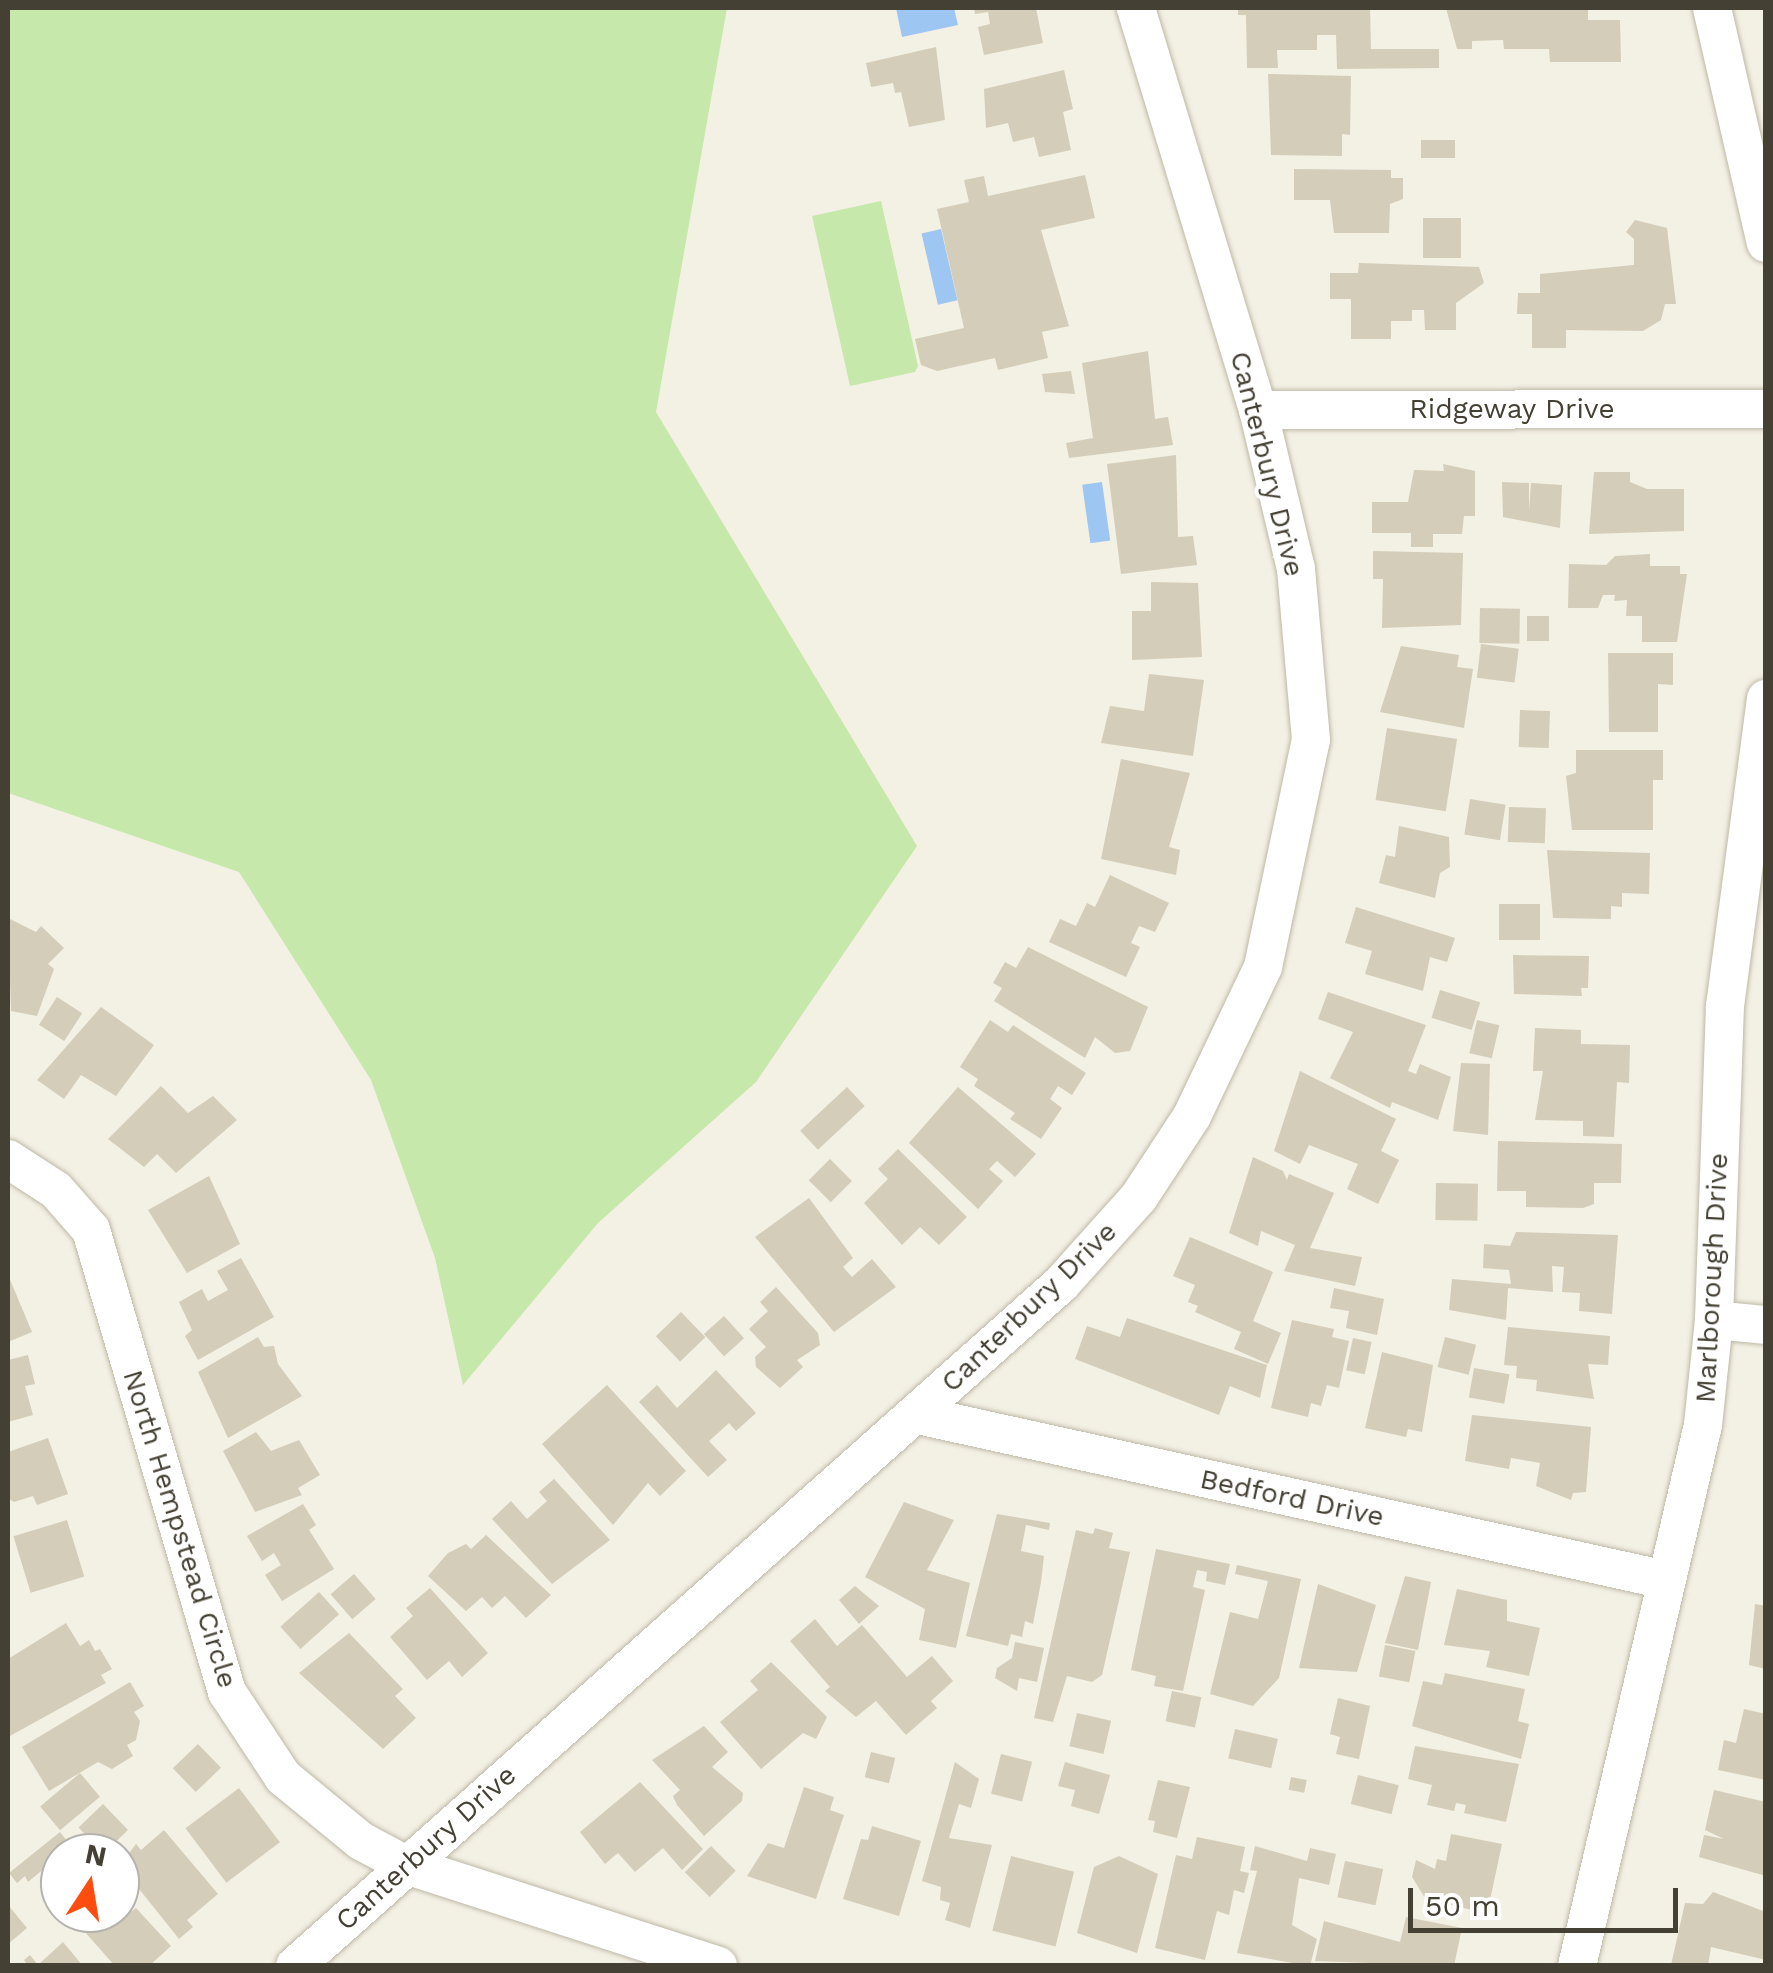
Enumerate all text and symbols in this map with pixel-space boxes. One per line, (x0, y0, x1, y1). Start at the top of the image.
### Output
street label: Canterbury Drive (1223, 348, 1311, 580)
street label: Ridgeway Drive (1409, 392, 1615, 426)
street label: Marlborough Drive (1689, 1152, 1735, 1404)
street label: Canterbury Drive (934, 1215, 1124, 1399)
street label: North Hempstead Circle (116, 1366, 244, 1692)
street label: Bedford Drive (1197, 1462, 1387, 1534)
street label: Canterbury Drive (329, 1758, 523, 1938)
north arrow (40, 1833, 140, 1933)
text: N (82, 1837, 110, 1873)
scale bar (1413, 1868, 1683, 1930)
text: 50 m (1425, 1888, 1500, 1923)

